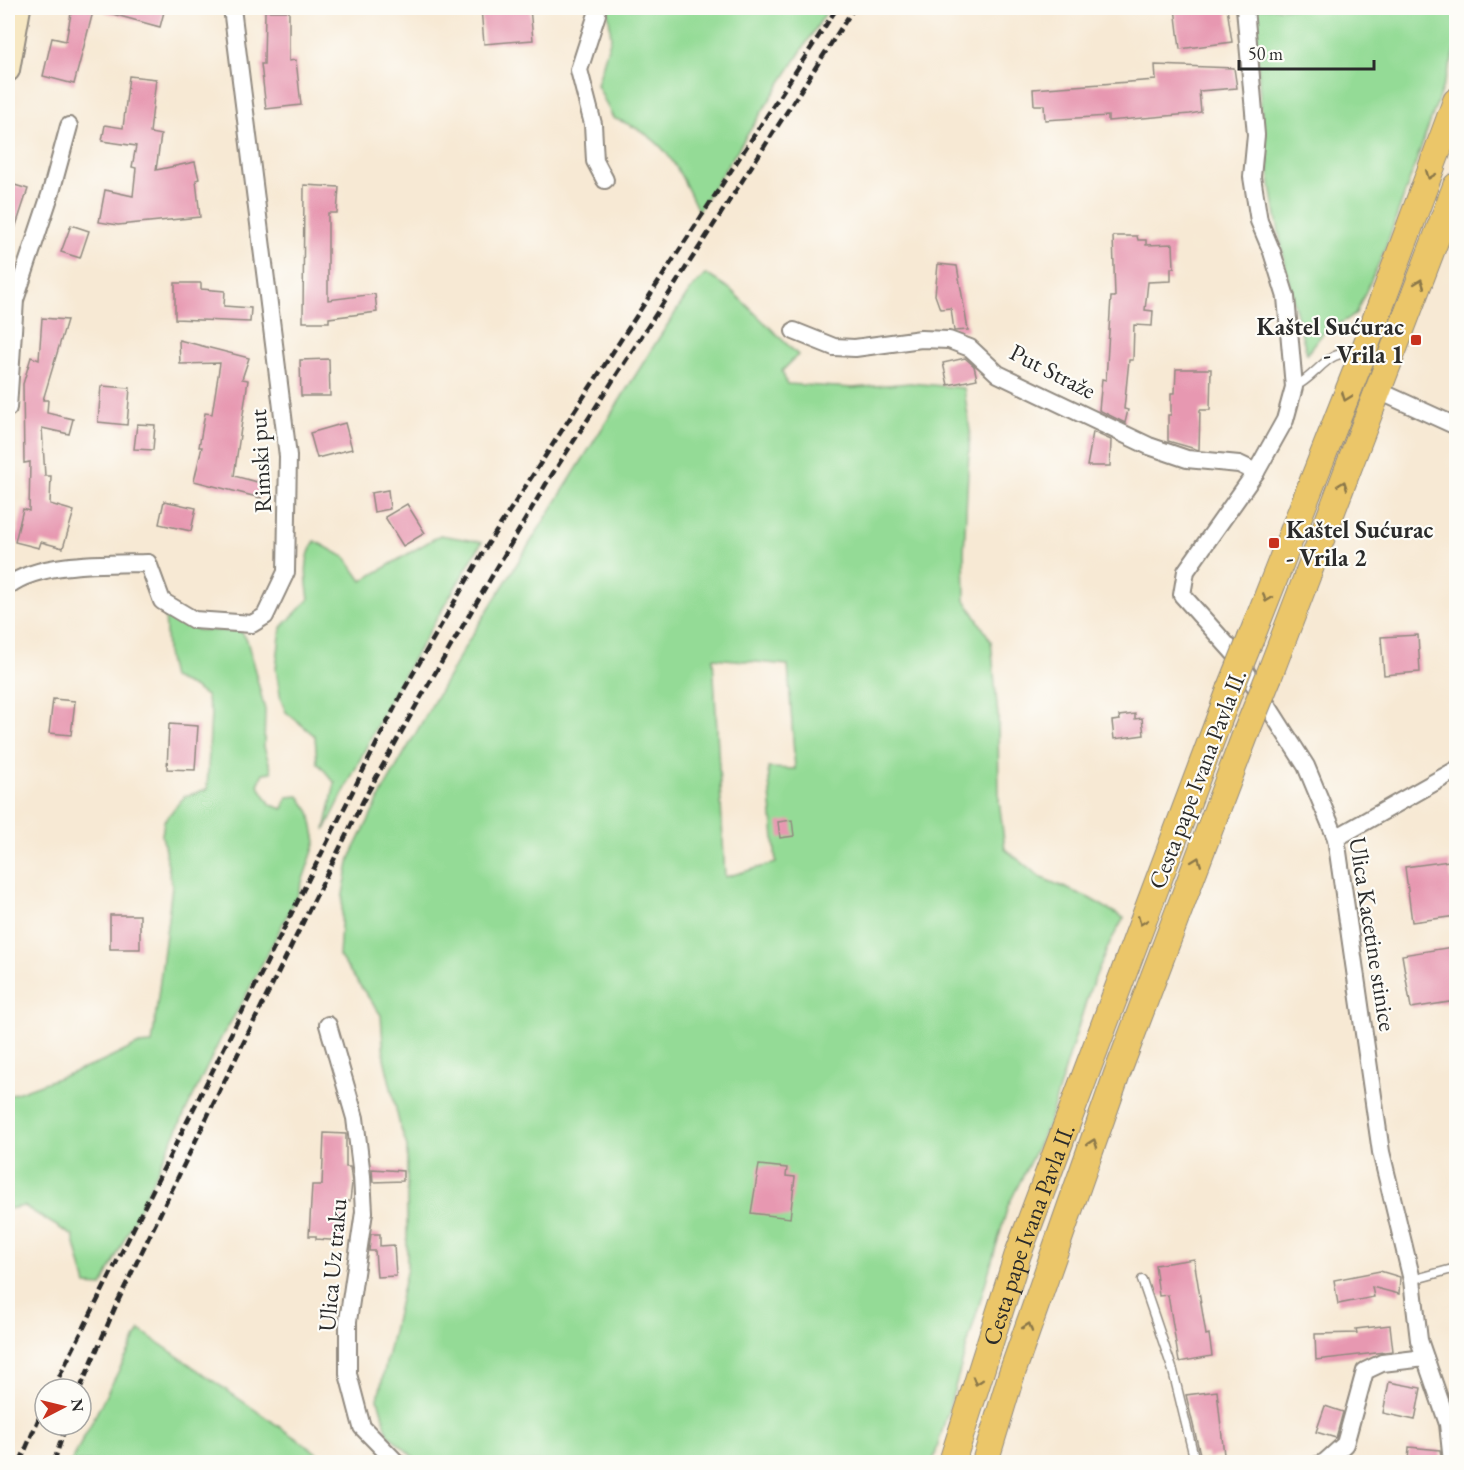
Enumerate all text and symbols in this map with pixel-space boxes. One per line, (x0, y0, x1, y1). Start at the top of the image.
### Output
scale bar (1239, 33, 1374, 71)
text: 50 m (1248, 42, 1283, 65)
one-way arrow (1424, 170, 1437, 180)
one-way arrow (1413, 278, 1425, 289)
place label: Kaštel Sućurac - Vrila 1 (1257, 311, 1404, 370)
marker: Kaštel Sućurac - Vrila 1 (1409, 333, 1423, 347)
street label: Put Straže (1005, 336, 1101, 406)
one-way arrow (1340, 391, 1353, 402)
street label: Rimski put (242, 408, 278, 514)
one-way arrow (1336, 480, 1348, 491)
place label: Kaštel Sućurac - Vrila 2 (1286, 514, 1434, 573)
marker: Kaštel Sućurac - Vrila 2 (1267, 536, 1281, 550)
one-way arrow (1262, 592, 1274, 603)
street label: Cesta pape Ivana Pavla II. (1141, 665, 1253, 893)
street label: Ulica Kacetine stinice (1342, 835, 1404, 1033)
one-way arrow (1190, 857, 1202, 868)
one-way arrow (1137, 915, 1149, 926)
street label: Cesta pape Ivana Pavla II. (975, 1119, 1081, 1349)
one-way arrow (1085, 1138, 1098, 1149)
street label: Ulica Uz traku (311, 1197, 353, 1333)
one-way arrow (1021, 1322, 1034, 1333)
one-way arrow (972, 1375, 984, 1386)
north arrow (33, 1377, 93, 1437)
text: N (66, 1398, 89, 1413)

